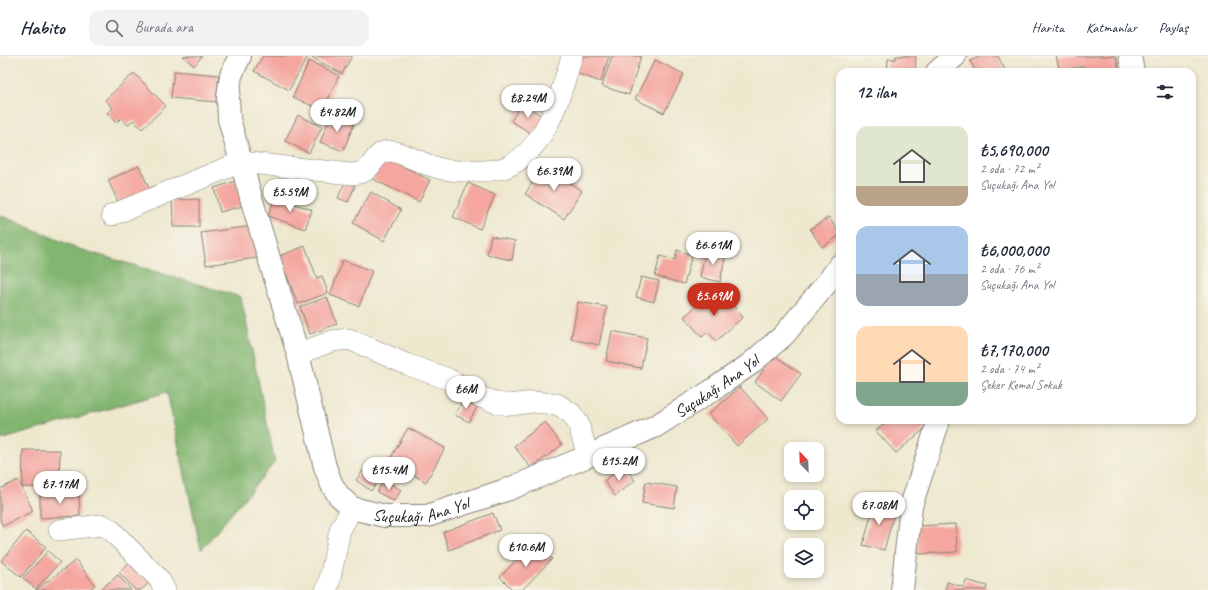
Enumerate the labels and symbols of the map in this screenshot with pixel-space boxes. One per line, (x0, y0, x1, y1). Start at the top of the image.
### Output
pin: ₺8.24M (495, 85, 561, 119)
pin: ₺4.82M (304, 99, 370, 133)
pin: ₺6.39M (521, 158, 587, 192)
pin: ₺5.59M (257, 179, 323, 213)
pin: ₺6.61M (680, 232, 746, 266)
pin: ₺5.69M (681, 283, 747, 317)
street label: Suçukağı Ana Yol (670, 349, 766, 422)
pin: ₺6M (447, 376, 485, 410)
north arrow (784, 442, 824, 482)
pin: ₺15.2M (586, 448, 652, 482)
pin: ₺15.4M (356, 457, 422, 491)
pin: ₺7.17M (27, 471, 93, 505)
street label: Suçukağı Ana Yol (371, 492, 474, 527)
pin: ₺7.08M (846, 492, 912, 526)
pin: ₺10.6M (493, 534, 559, 568)

